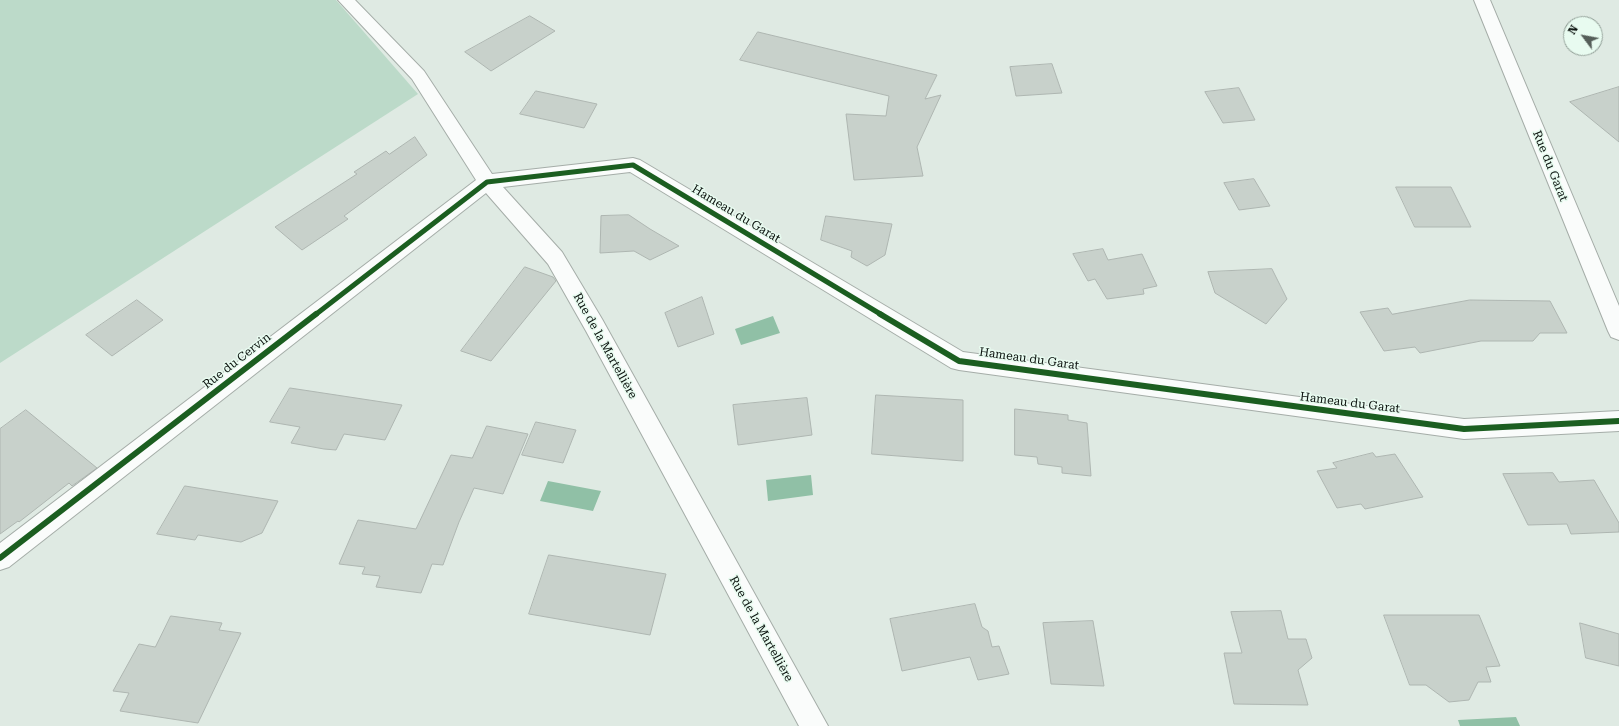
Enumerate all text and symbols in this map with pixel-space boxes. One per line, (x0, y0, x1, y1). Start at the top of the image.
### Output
north arrow (1563, 16, 1603, 56)
text: N (1565, 23, 1581, 37)
street label: Rue du Garat (1529, 128, 1571, 204)
street label: Hameau du Garat (689, 182, 783, 246)
street label: Rue de la Martellière (570, 291, 640, 401)
street label: Rue du Cervin (200, 330, 274, 392)
street label: Hameau du Garat (978, 345, 1080, 373)
street label: Hameau du Garat (1299, 390, 1401, 416)
street label: Rue de la Martellière (726, 574, 796, 684)

